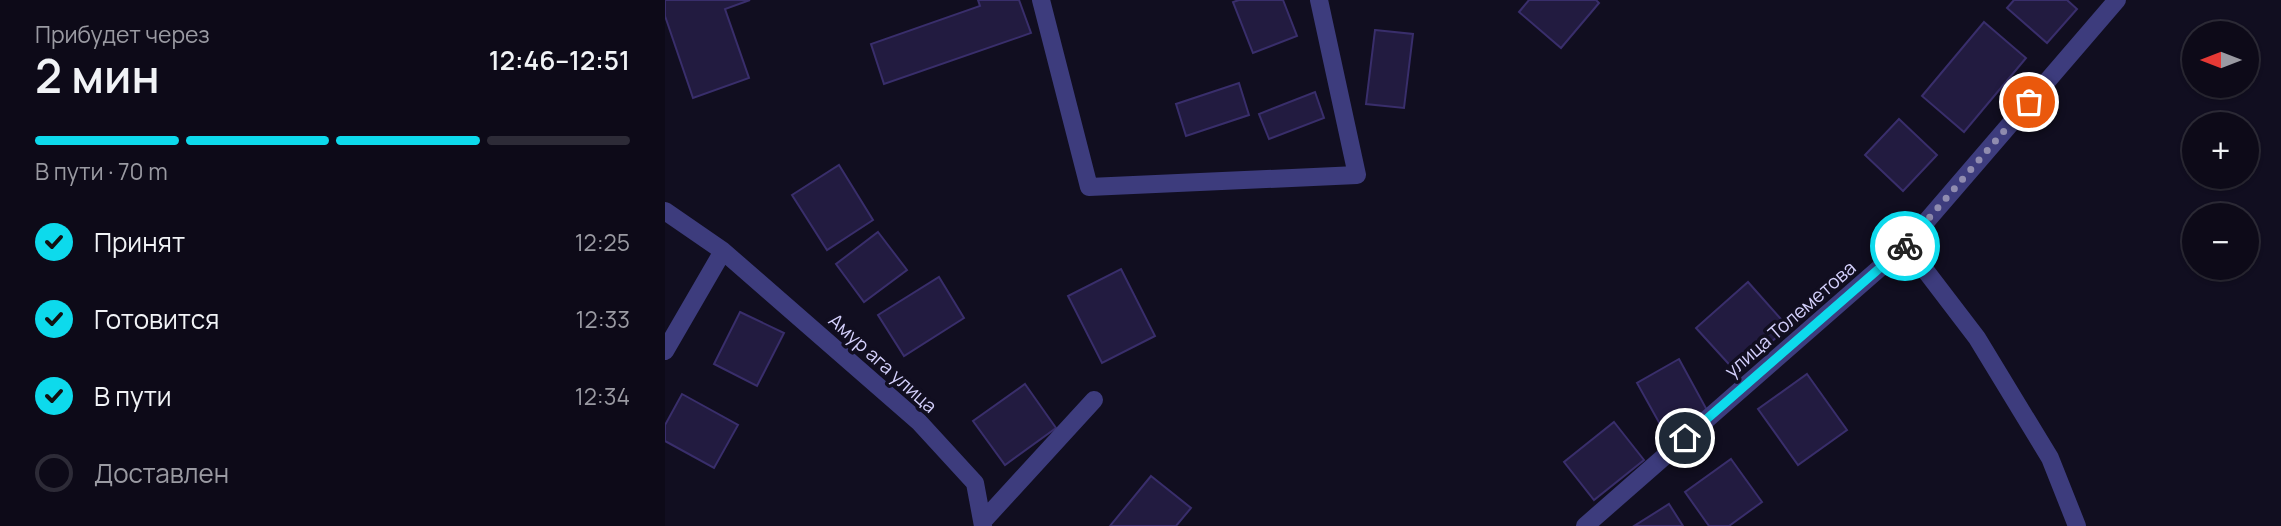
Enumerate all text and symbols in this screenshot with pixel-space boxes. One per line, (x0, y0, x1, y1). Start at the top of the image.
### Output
text: Прибудет через (35, 18, 210, 50)
north arrow (2182, 21, 2259, 98)
map controls (2182, 21, 2259, 280)
text: 12:46–12:51 (489, 42, 630, 78)
text: 2 мин (35, 44, 160, 107)
pin (1999, 72, 2059, 132)
icon: bag (2010, 83, 2048, 121)
button: + (2182, 112, 2259, 189)
text: В пути · 70 m (35, 155, 168, 187)
button: − (2182, 203, 2259, 280)
courier (1870, 211, 1940, 281)
icon: check (35, 223, 73, 261)
text: Принят (94, 224, 185, 260)
text: 12:25 (575, 226, 630, 258)
icon: bike (1886, 227, 1924, 265)
street label: улица Толеметова (1719, 255, 1861, 383)
icon: check (35, 300, 73, 338)
text: Готовится (94, 301, 219, 337)
text: 12:33 (576, 303, 630, 335)
street label: Амур ага улица (823, 307, 943, 419)
icon: check (35, 377, 73, 415)
text: В пути (94, 378, 172, 414)
text: 12:34 (575, 380, 630, 412)
pin (1655, 408, 1715, 468)
icon: home (1666, 419, 1704, 457)
text: Доставлен (94, 455, 229, 491)

